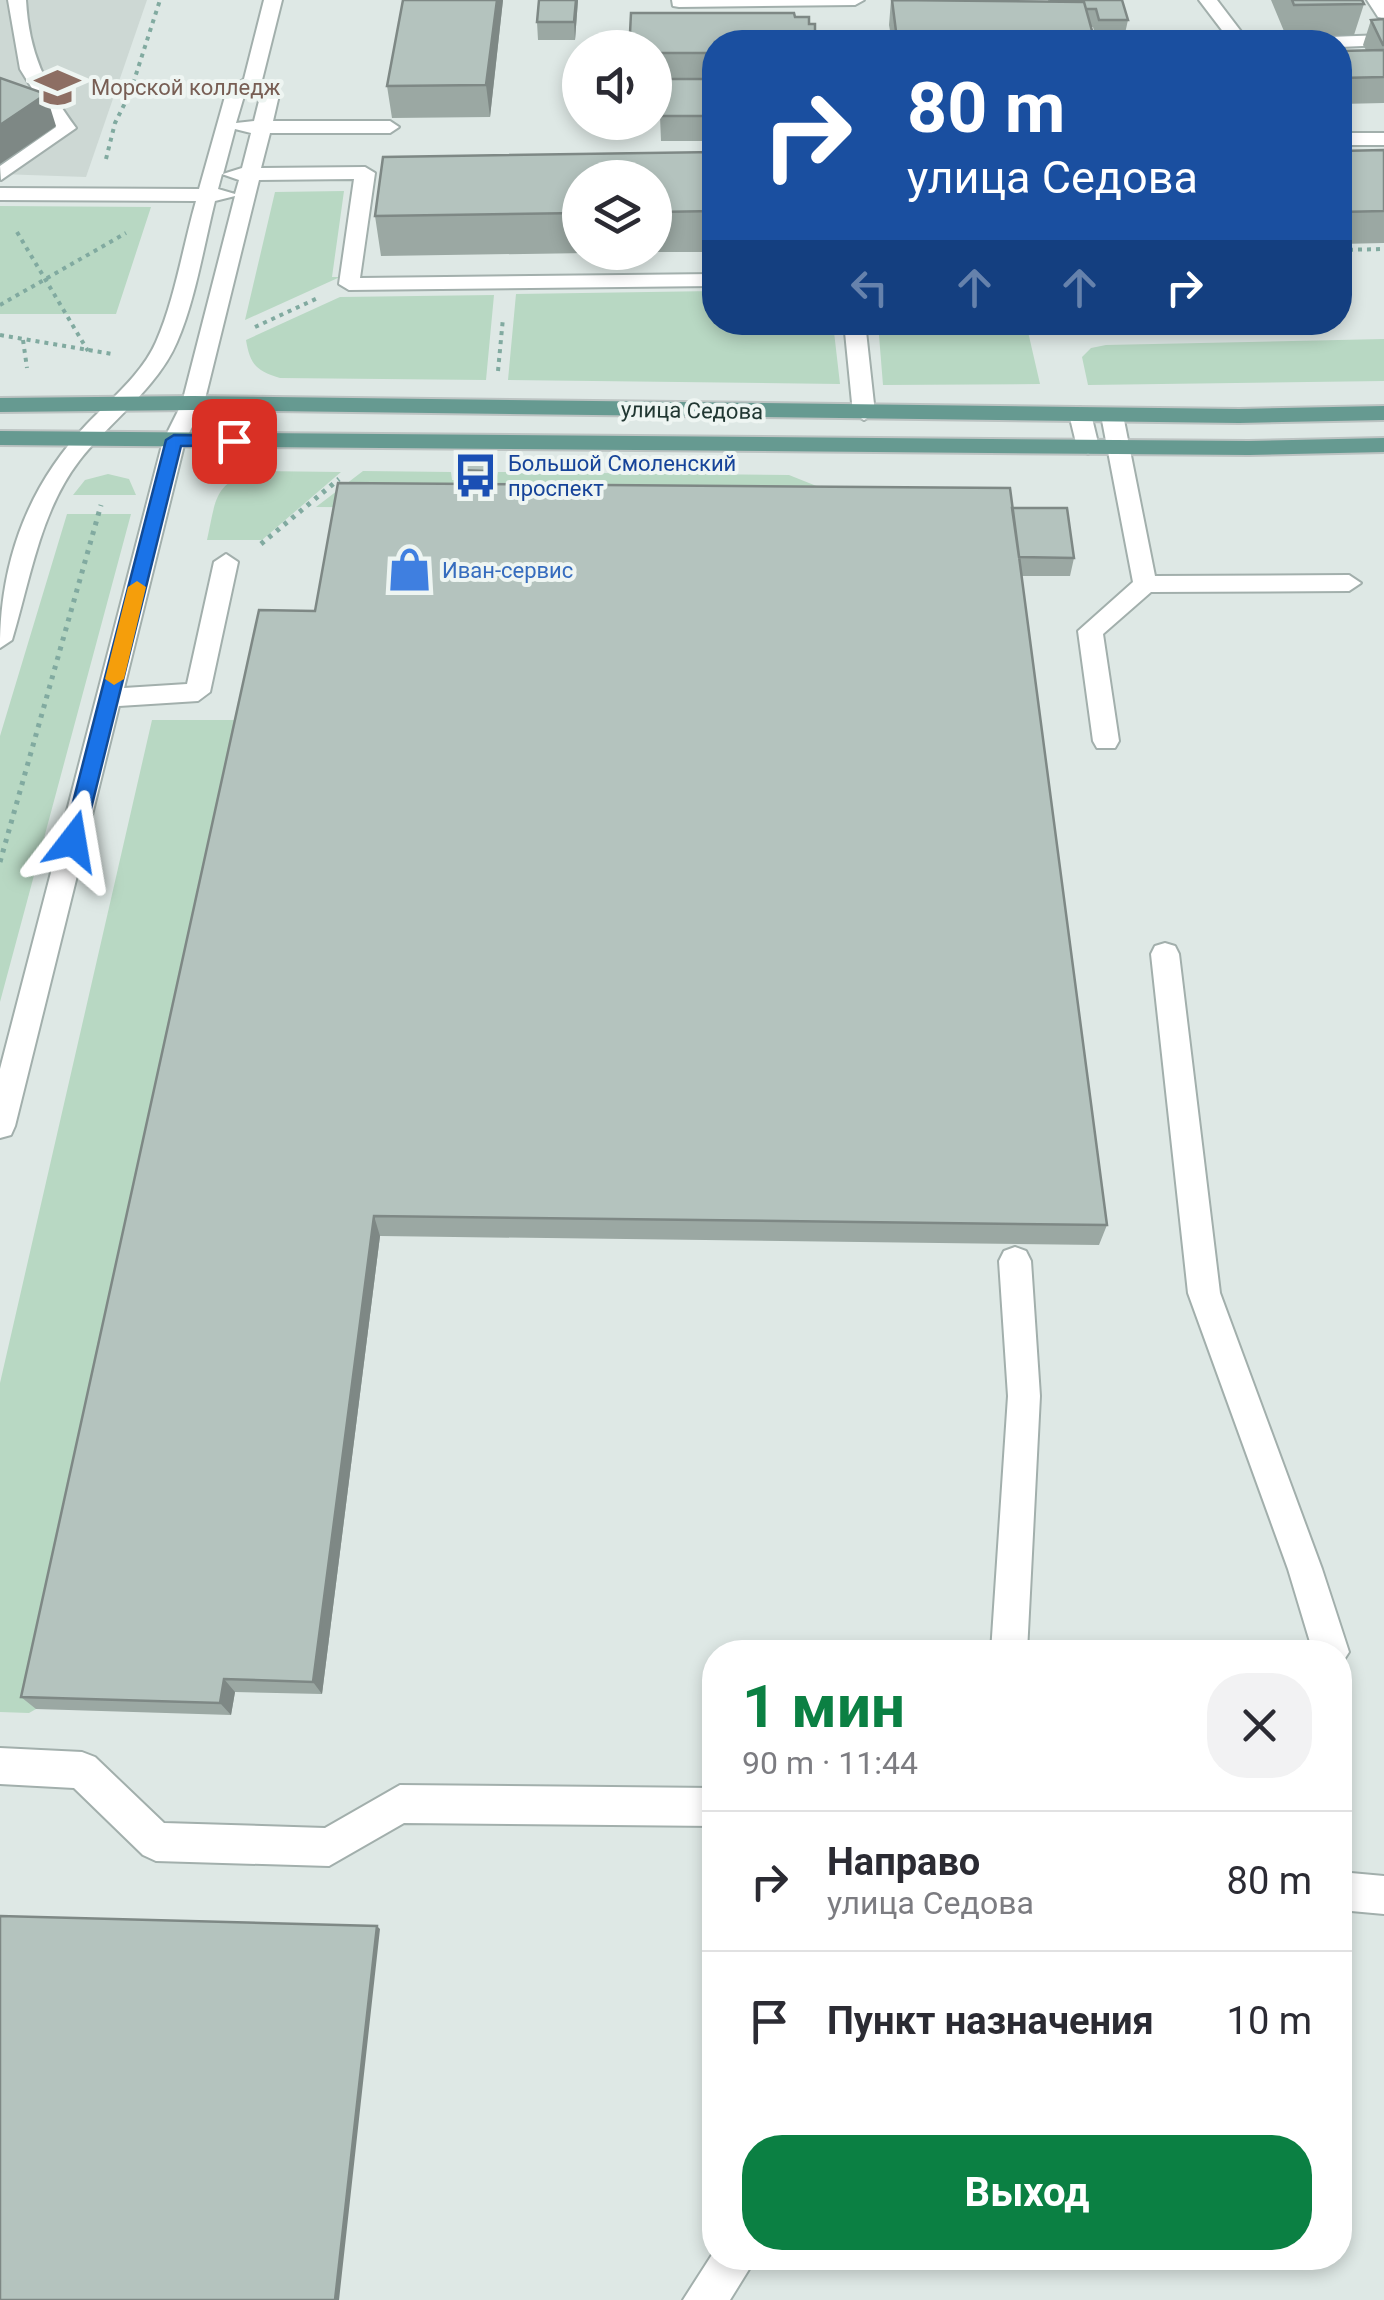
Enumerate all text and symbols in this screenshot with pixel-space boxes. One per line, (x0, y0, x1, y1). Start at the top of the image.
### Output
map controls (562, 30, 672, 270)
button: sound (562, 30, 672, 140)
school or university icon: Морской колледж (34, 63, 82, 111)
text: 80 m (907, 67, 1065, 149)
icon: right (742, 70, 872, 200)
place label: Морской колледж (91, 75, 280, 100)
text: улица Седова (907, 151, 1198, 204)
button: layers (562, 160, 672, 270)
icon: left (842, 260, 897, 315)
icon: ahead (947, 260, 1002, 315)
icon: ahead (1052, 260, 1107, 315)
icon: right (1157, 260, 1212, 315)
street label: улица Седова (621, 397, 763, 424)
pin (192, 399, 277, 484)
icon: arrive (207, 414, 262, 469)
place label: Большой Смоленский проспект (508, 451, 736, 501)
bus stop icon: Большой Смоленский проспект (451, 452, 499, 500)
shop icon: Иван-сервис (385, 546, 433, 594)
place label: Иван-сервис (442, 558, 573, 583)
position arrow (21, 789, 125, 893)
text: 1 мин (742, 1671, 905, 1742)
button: close (1207, 1673, 1312, 1778)
text: 90 m · 11:44 (742, 1744, 918, 1782)
text: Направо (827, 1840, 980, 1884)
icon: right (742, 1854, 797, 1909)
text: 80 m (1227, 1859, 1312, 1903)
text: улица Седова (827, 1884, 1034, 1922)
icon: arrive (742, 1994, 797, 2049)
text: Пункт назначения (827, 1999, 1154, 2043)
text: 10 m (1227, 1999, 1312, 2043)
button: Выход (742, 2135, 1312, 2250)

